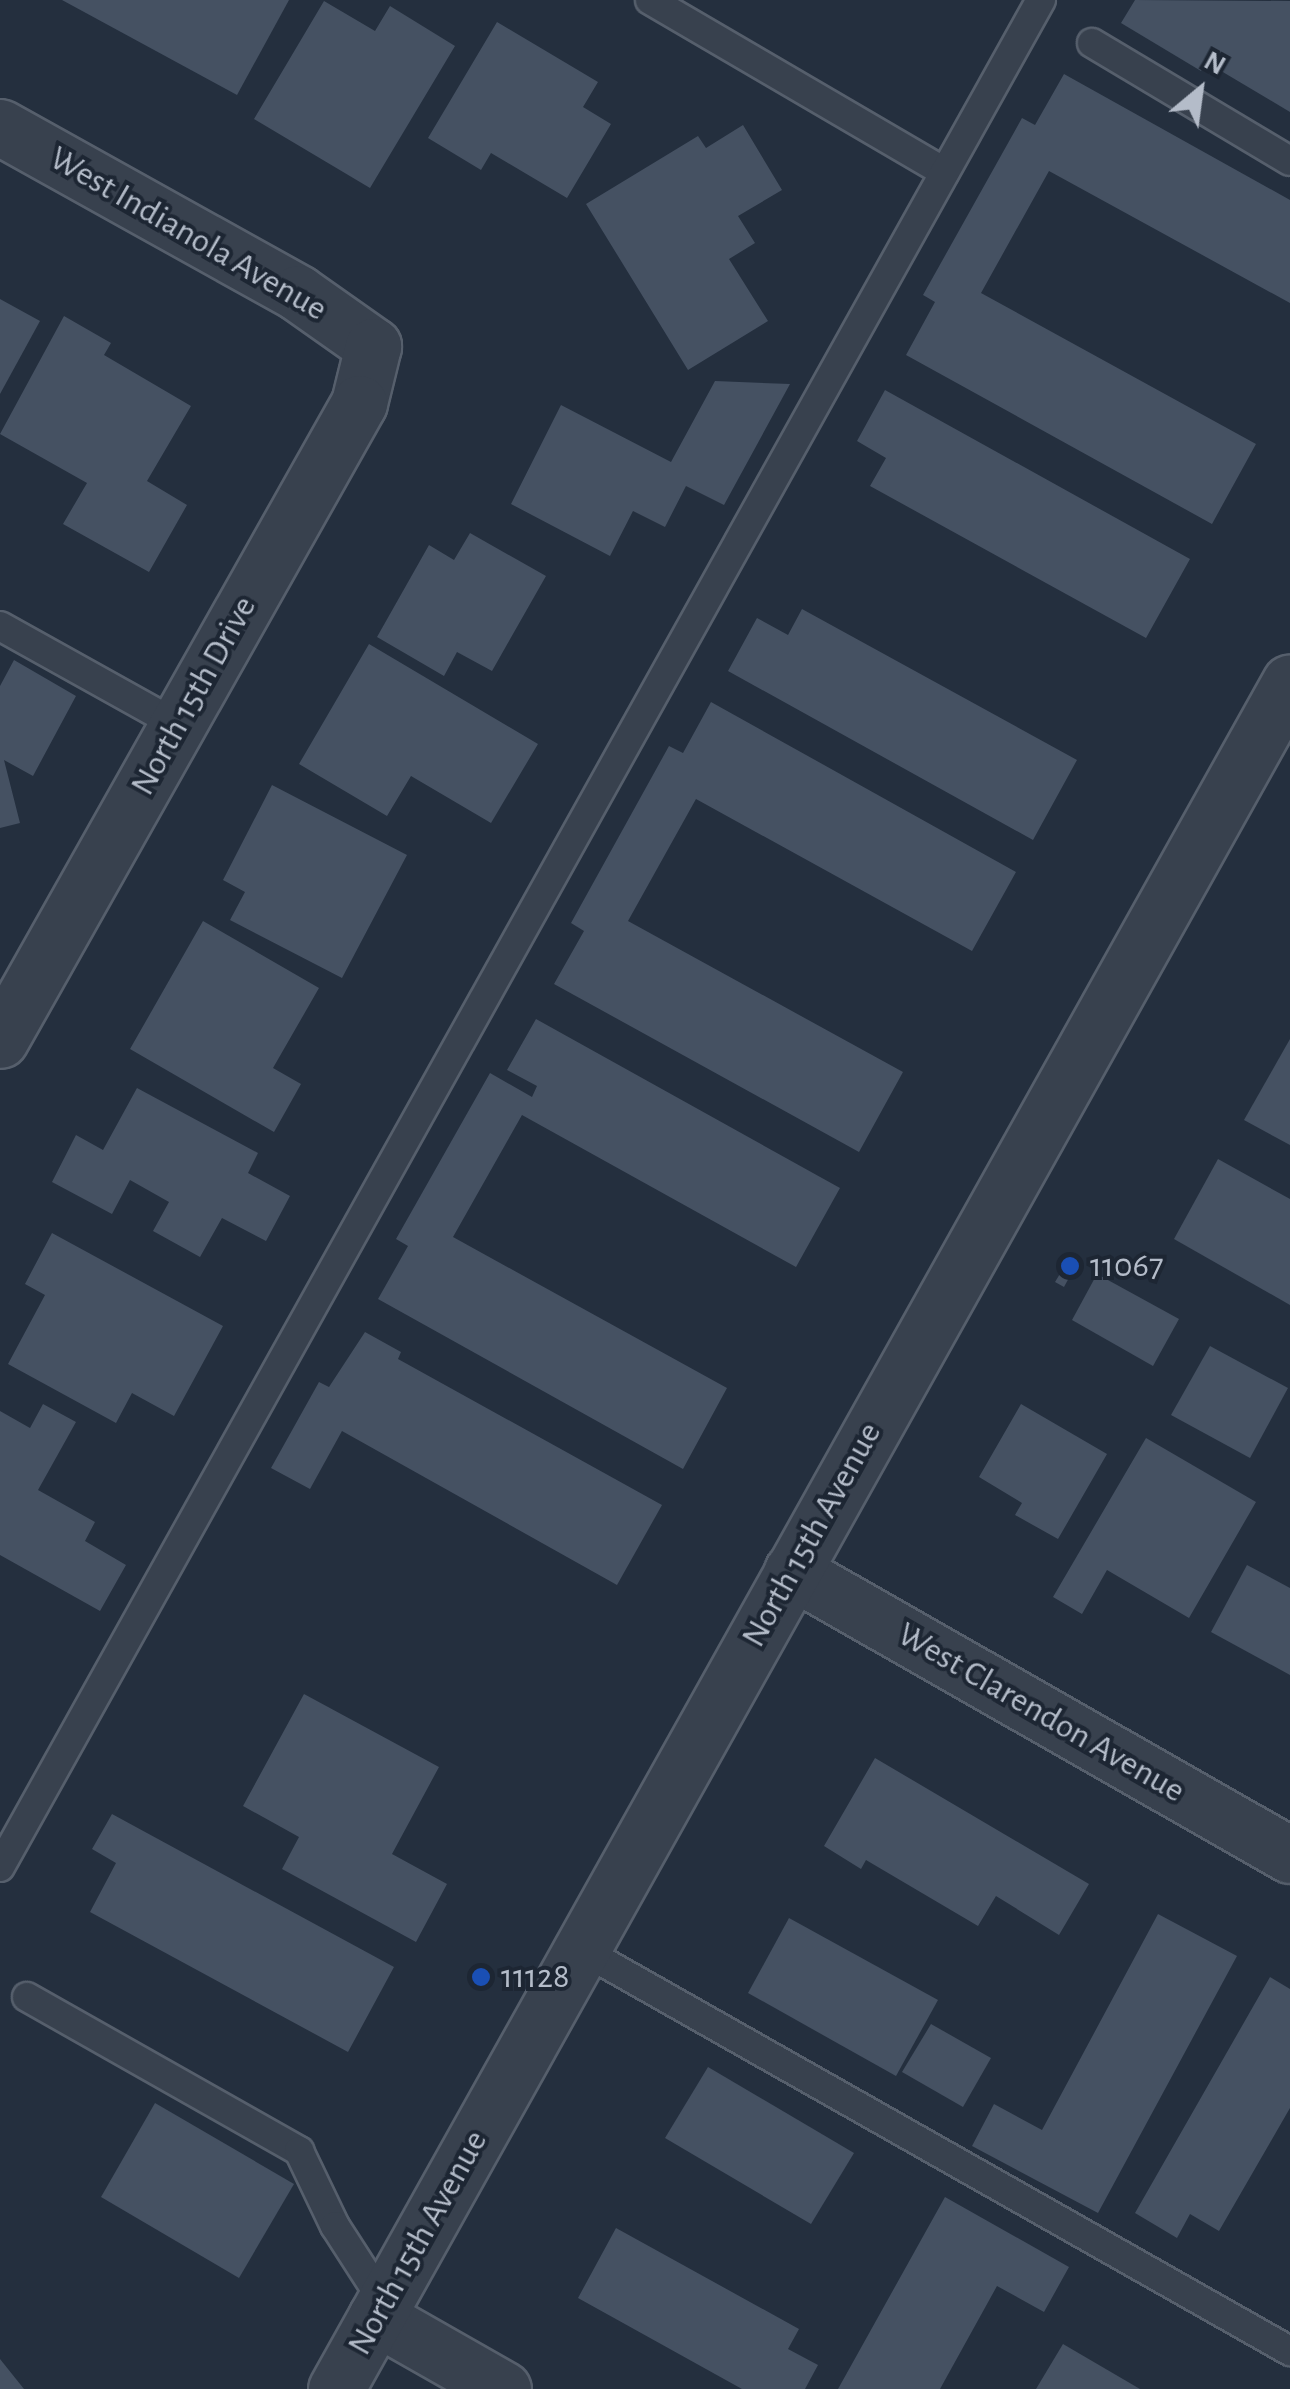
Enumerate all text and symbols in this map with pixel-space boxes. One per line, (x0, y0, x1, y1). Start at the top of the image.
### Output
north arrow (1150, 40, 1250, 140)
text: N (1199, 47, 1230, 81)
street label: West Indianola Avenue (42, 138, 334, 330)
street label: North 15th Drive (122, 589, 266, 803)
place label: 11067 (1090, 1245, 1164, 1287)
marker: 11067 (1059, 1255, 1081, 1277)
street label: North 15th Avenue (733, 1415, 891, 1655)
street label: West Clarendon Avenue (890, 1614, 1192, 1812)
place label: 11128 (501, 1956, 570, 1998)
marker: 11128 (470, 1966, 492, 1988)
street label: North 15th Avenue (339, 2123, 497, 2363)

